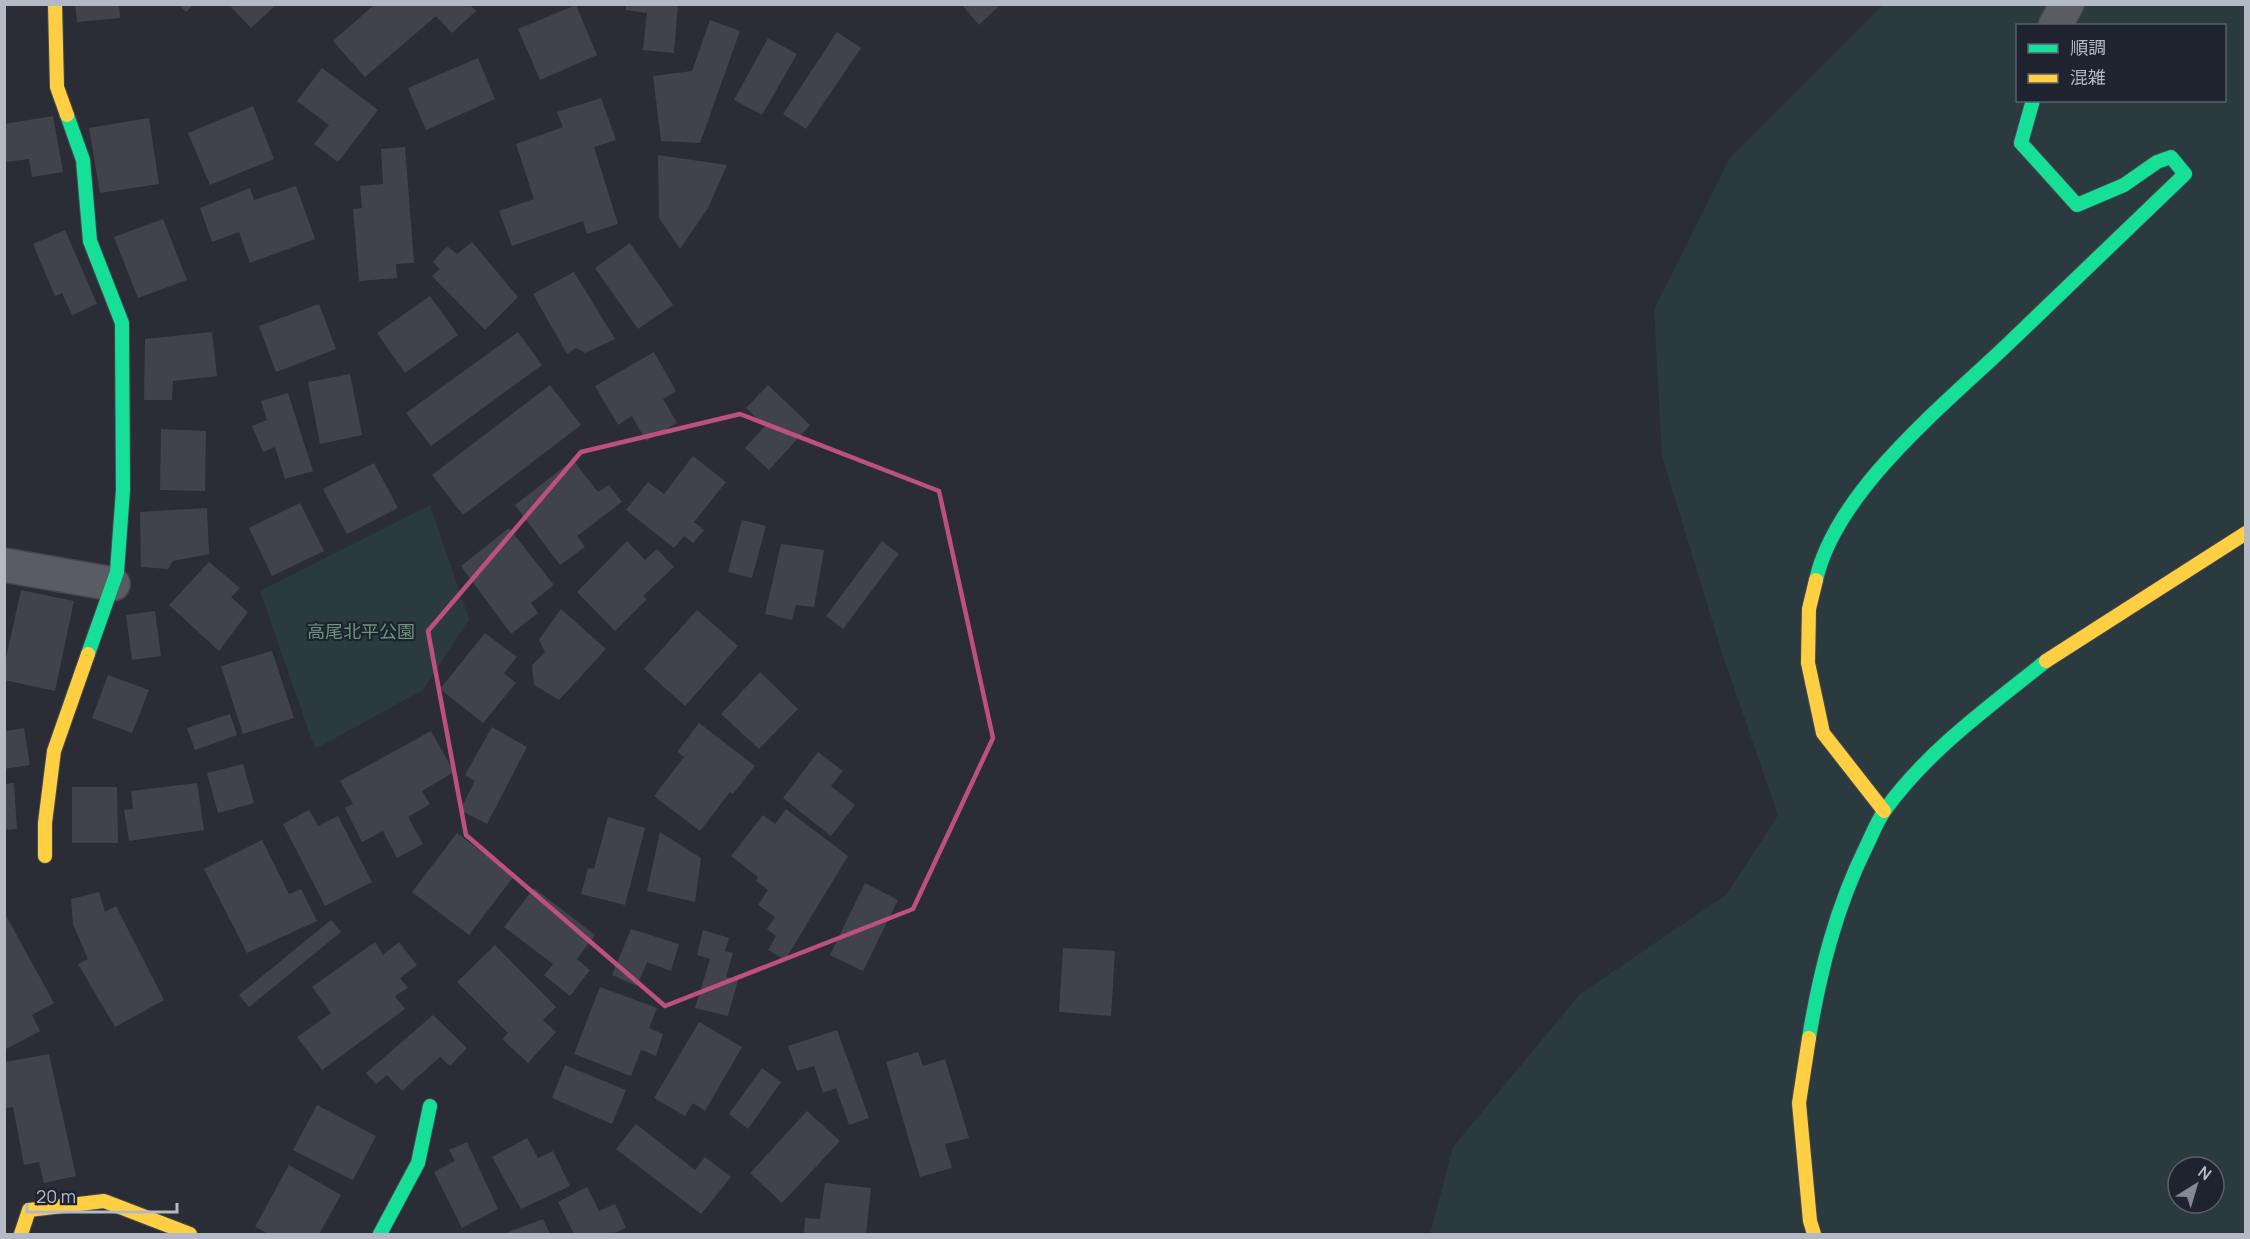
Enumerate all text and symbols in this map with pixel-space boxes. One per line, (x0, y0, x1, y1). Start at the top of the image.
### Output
legend (2016, 24, 2226, 102)
text: 順調 (2070, 35, 2106, 59)
text: 混雑 (2070, 65, 2106, 89)
park label: 高尾北平公園 (307, 619, 415, 643)
north arrow (2166, 1155, 2226, 1215)
text: N (2194, 1161, 2216, 1185)
scale bar (27, 1176, 177, 1214)
text: 20 m (36, 1184, 76, 1208)

